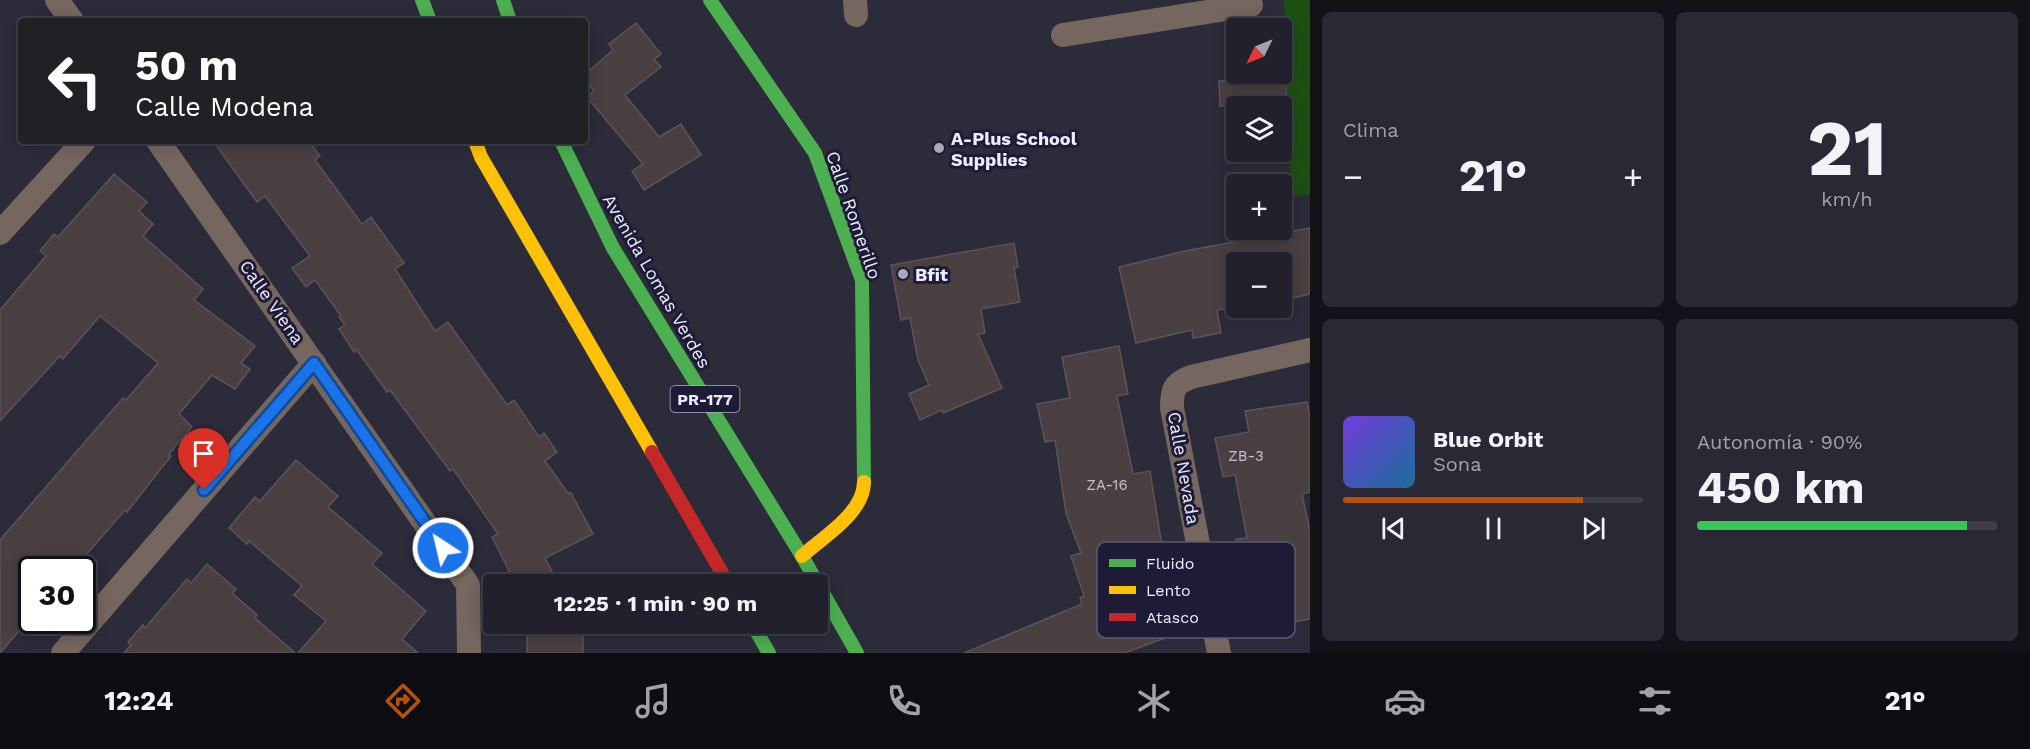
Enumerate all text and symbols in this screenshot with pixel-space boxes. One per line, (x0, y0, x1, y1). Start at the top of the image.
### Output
north arrow (1226, 18, 1292, 84)
map controls (1226, 18, 1292, 318)
text: 50 m (135, 41, 238, 90)
icon: left (36, 42, 114, 120)
text: Calle Modena (135, 91, 314, 123)
button: layers (1226, 96, 1292, 162)
text: 21 (1807, 102, 1887, 194)
text: Clima (1343, 118, 1399, 142)
place label: A-Plus School Supplies (951, 128, 1077, 170)
marker: A-Plus School Supplies (932, 141, 946, 155)
street label: Calle Romerillo (822, 148, 886, 282)
text: 21° (1459, 149, 1527, 202)
text: − (1343, 157, 1363, 196)
text: + (1623, 157, 1643, 196)
button: + (1226, 174, 1292, 240)
text: km/h (1821, 187, 1873, 211)
street label: Avenida Lomas Verdes (599, 190, 715, 372)
button: − (1226, 252, 1292, 318)
street label: Calle Viena (235, 256, 309, 348)
place label: Bfit (915, 264, 948, 285)
marker: Bfit (896, 267, 910, 281)
road number: PR-177 (670, 386, 740, 412)
street label: Calle Nevada (1164, 410, 1204, 526)
text: Blue Orbit (1433, 427, 1543, 452)
pin (178, 428, 229, 490)
text: Autonomía · 90% (1697, 430, 1862, 454)
icon: arrive (187, 437, 220, 470)
house number: ZB-3 (1228, 447, 1264, 465)
text: Sona (1433, 452, 1482, 476)
text: 450 km (1697, 461, 1865, 514)
house number: ZA-16 (1086, 476, 1128, 494)
icon: previous (1377, 512, 1410, 545)
icon: pause (1477, 512, 1510, 545)
icon: next (1577, 512, 1610, 545)
position arrow (411, 516, 475, 580)
legend (1097, 542, 1295, 638)
text: Fluido (1146, 554, 1194, 573)
speed limit sign: 30 (18, 556, 96, 634)
text: Lento (1146, 581, 1191, 600)
text: 12:25 · 1 min · 90 m (554, 591, 757, 616)
text: Atasco (1146, 608, 1199, 627)
icon: directions (382, 680, 424, 722)
icon: music (632, 680, 674, 722)
icon: phone (883, 680, 925, 722)
icon: climate (1133, 680, 1175, 722)
icon: car (1384, 680, 1426, 722)
icon: filters (1634, 680, 1676, 722)
text: 12:24 (104, 685, 173, 717)
text: 21° (1885, 685, 1926, 717)

